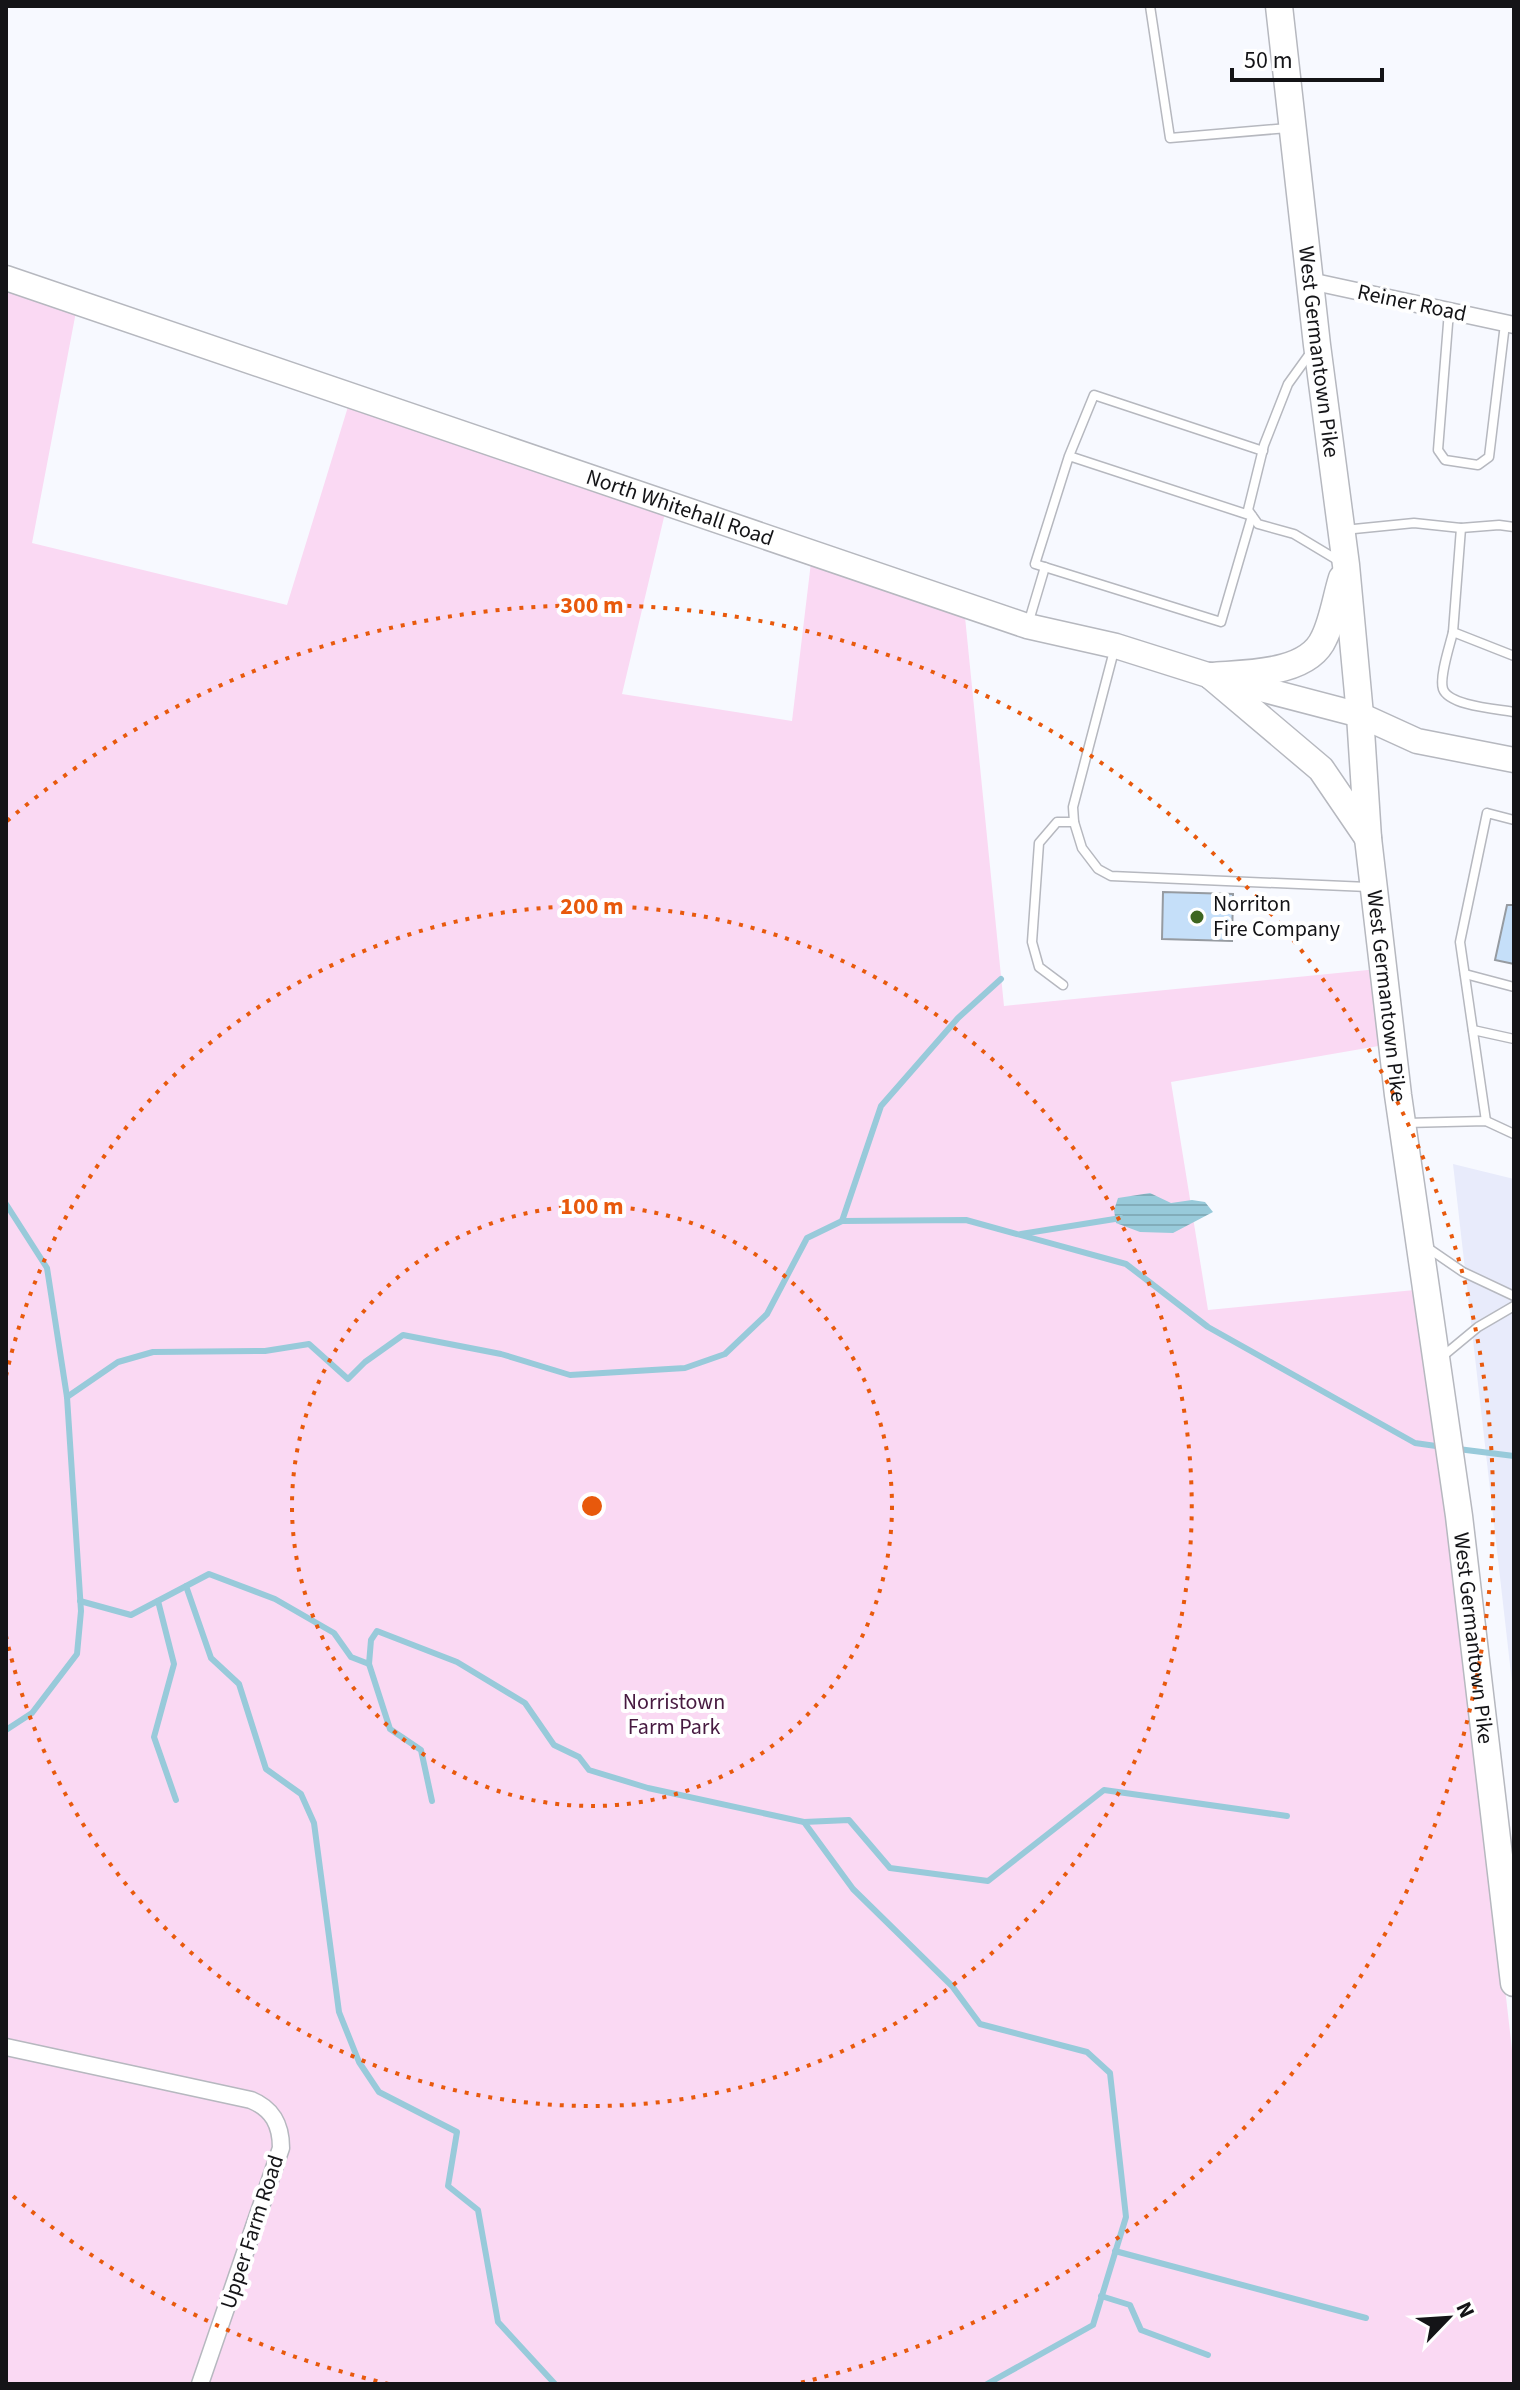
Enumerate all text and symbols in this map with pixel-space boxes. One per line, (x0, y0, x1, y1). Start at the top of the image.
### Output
scale bar (1232, 32, 1382, 82)
text: 50 m (1244, 43, 1293, 78)
street label: West Germantown Pike (1290, 244, 1348, 460)
street label: Reiner Road (1354, 276, 1470, 330)
street label: North Whitehall Road (582, 461, 778, 555)
text: 300 m (560, 588, 624, 623)
place label: Norriton Fire Company (1213, 888, 1341, 945)
street label: West Germantown Pike (1358, 888, 1415, 1104)
text: 200 m (560, 889, 624, 924)
marker: Norriton Fire Company (1188, 908, 1206, 926)
text: 100 m (560, 1189, 624, 1224)
centre of rings (578, 1492, 606, 1520)
street label: West Germantown Pike (1445, 1530, 1502, 1746)
park label: Norristown Farm Park (623, 1686, 725, 1743)
street label: Upper Farm Road (212, 2151, 292, 2313)
north arrow (1408, 2278, 1488, 2358)
text: N (1448, 2297, 1483, 2323)

